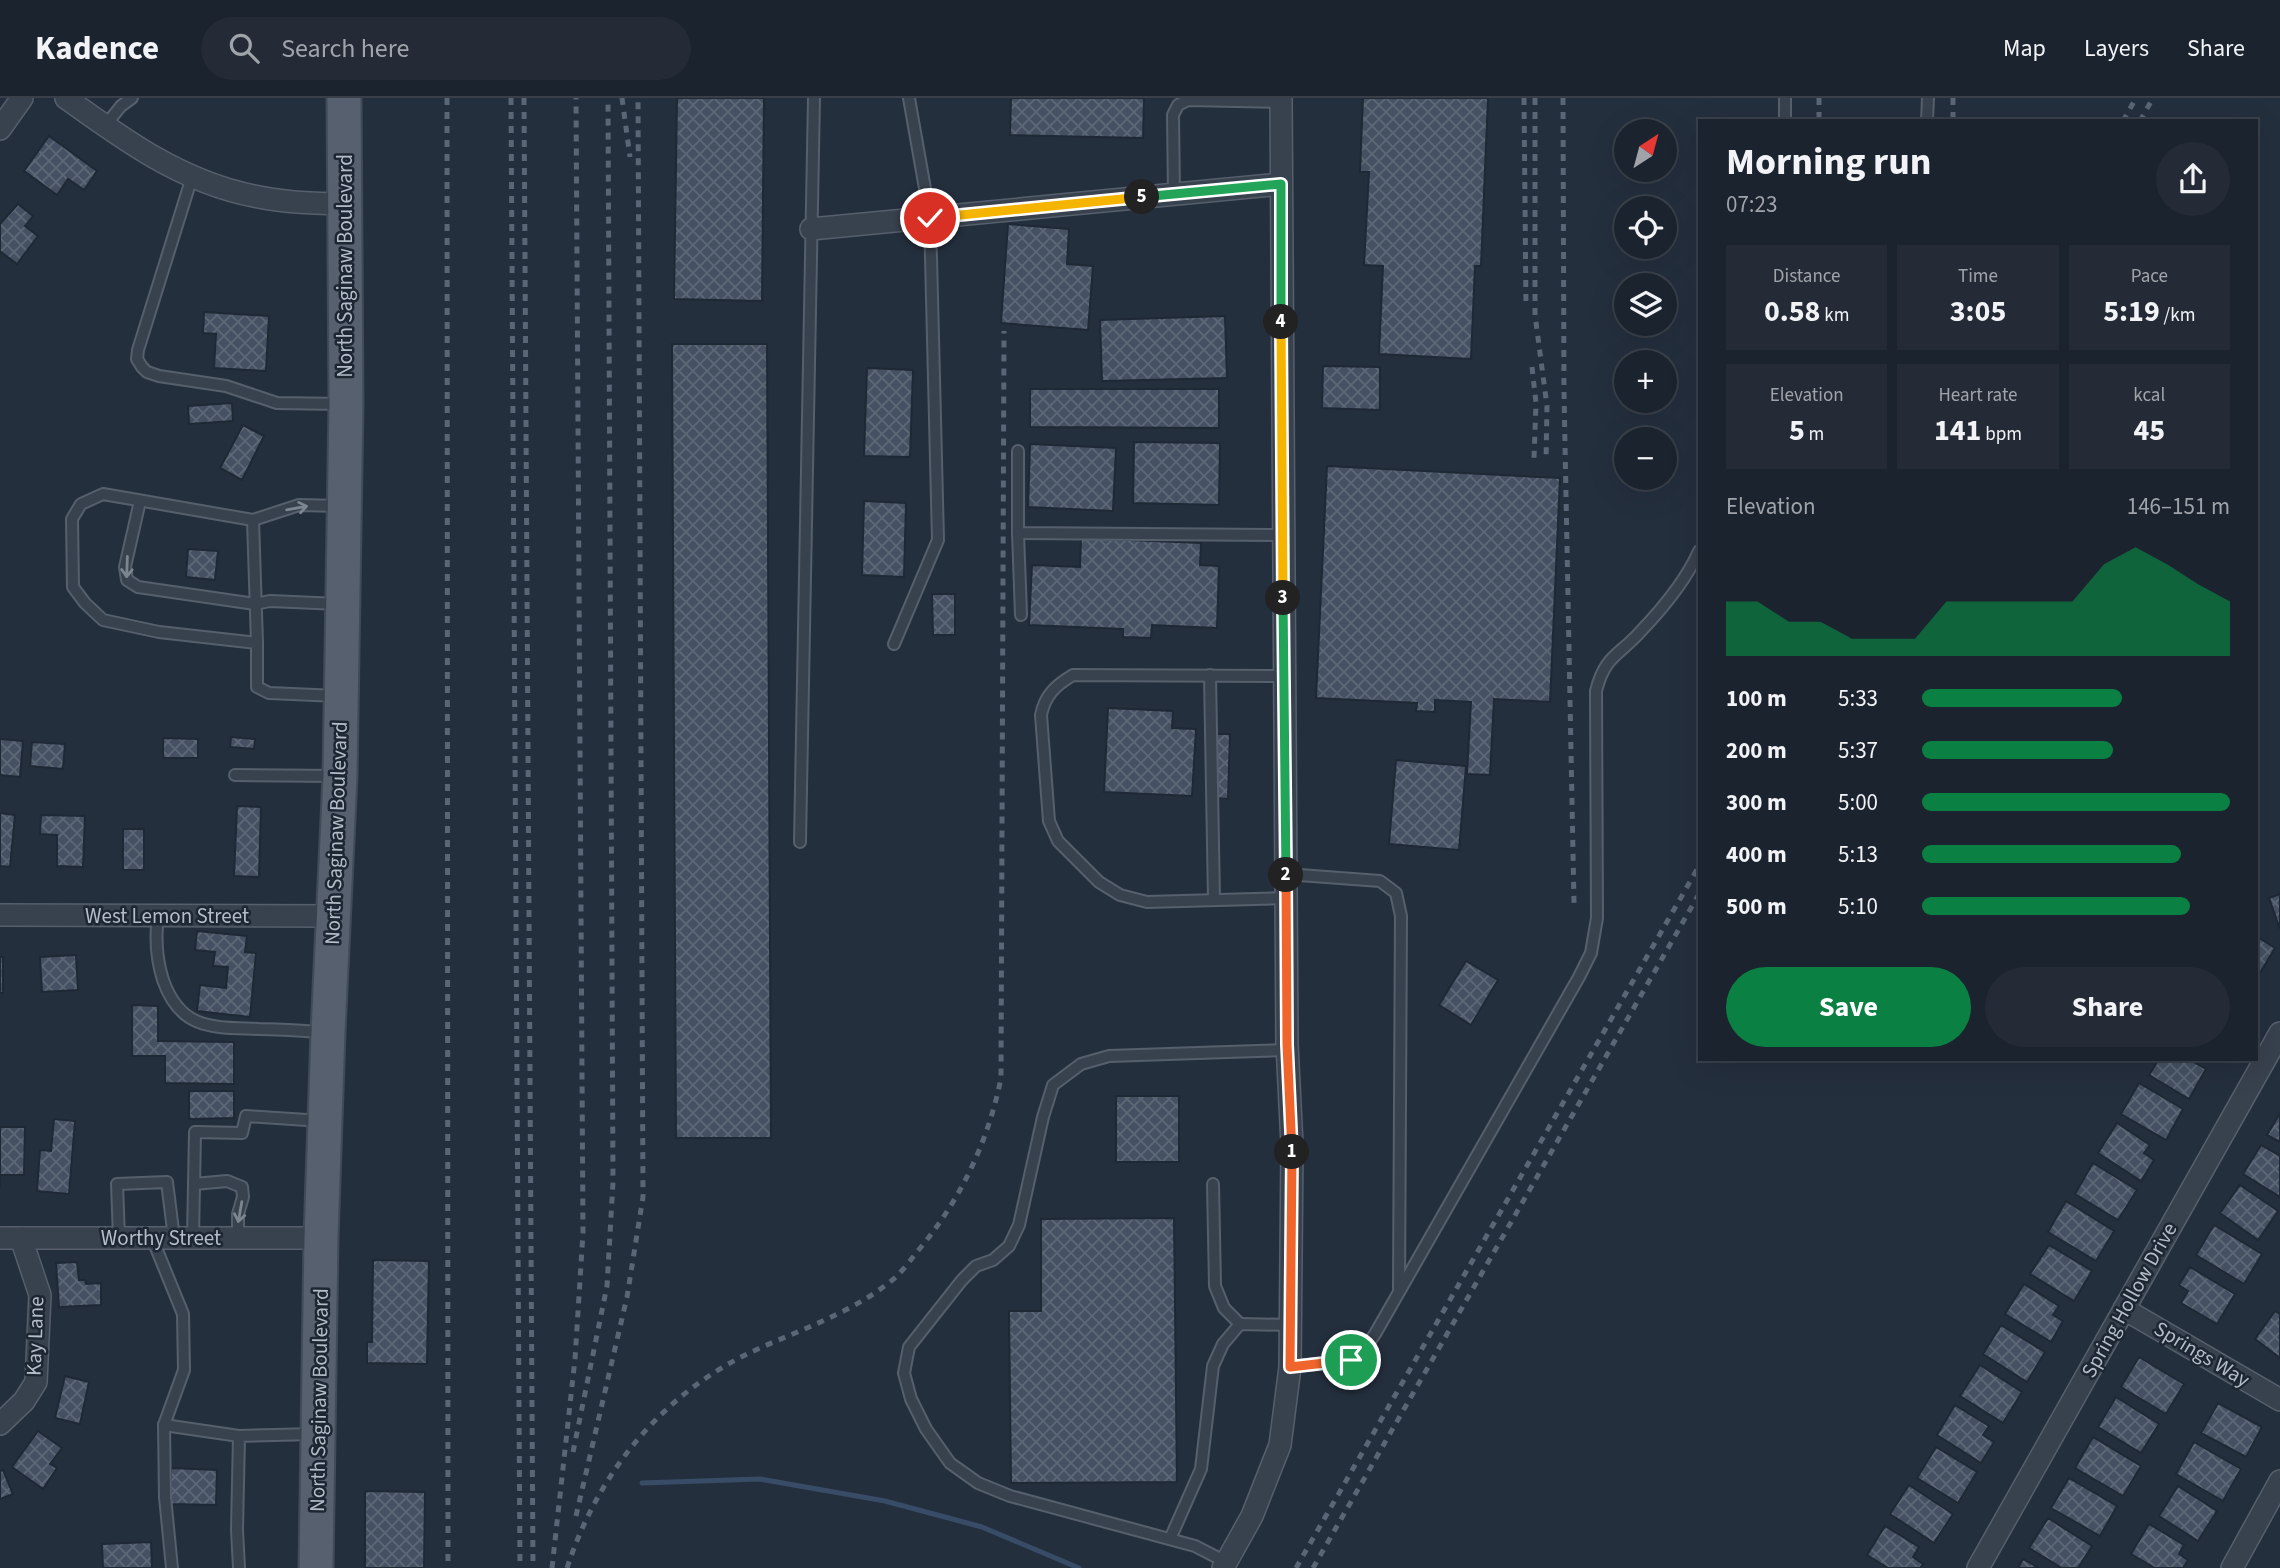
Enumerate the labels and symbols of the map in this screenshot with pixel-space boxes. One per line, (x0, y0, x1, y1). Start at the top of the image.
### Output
north arrow (1614, 119, 1676, 182)
street label: North Saginaw Boulevard (330, 154, 360, 378)
pin: 5 (1124, 180, 1160, 214)
pin (900, 188, 960, 248)
pin: 4 (1264, 304, 1298, 340)
one-way arrow (285, 501, 308, 514)
one-way arrow (121, 555, 134, 578)
pin: 3 (1266, 580, 1300, 616)
street label: North Saginaw Boulevard (317, 721, 355, 945)
pin: 2 (1268, 858, 1304, 892)
street label: West Lemon Street (85, 901, 249, 931)
pin: 1 (1274, 1134, 1310, 1170)
one-way arrow (233, 1201, 246, 1223)
street label: Spring Hollow Drive (2074, 1217, 2184, 1383)
street label: Worthy Street (101, 1223, 221, 1253)
street label: North Saginaw Boulevard (302, 1288, 336, 1512)
street label: Kay Lane (19, 1296, 51, 1376)
street label: Springs Way (2148, 1314, 2256, 1394)
pin (1321, 1330, 1381, 1390)

